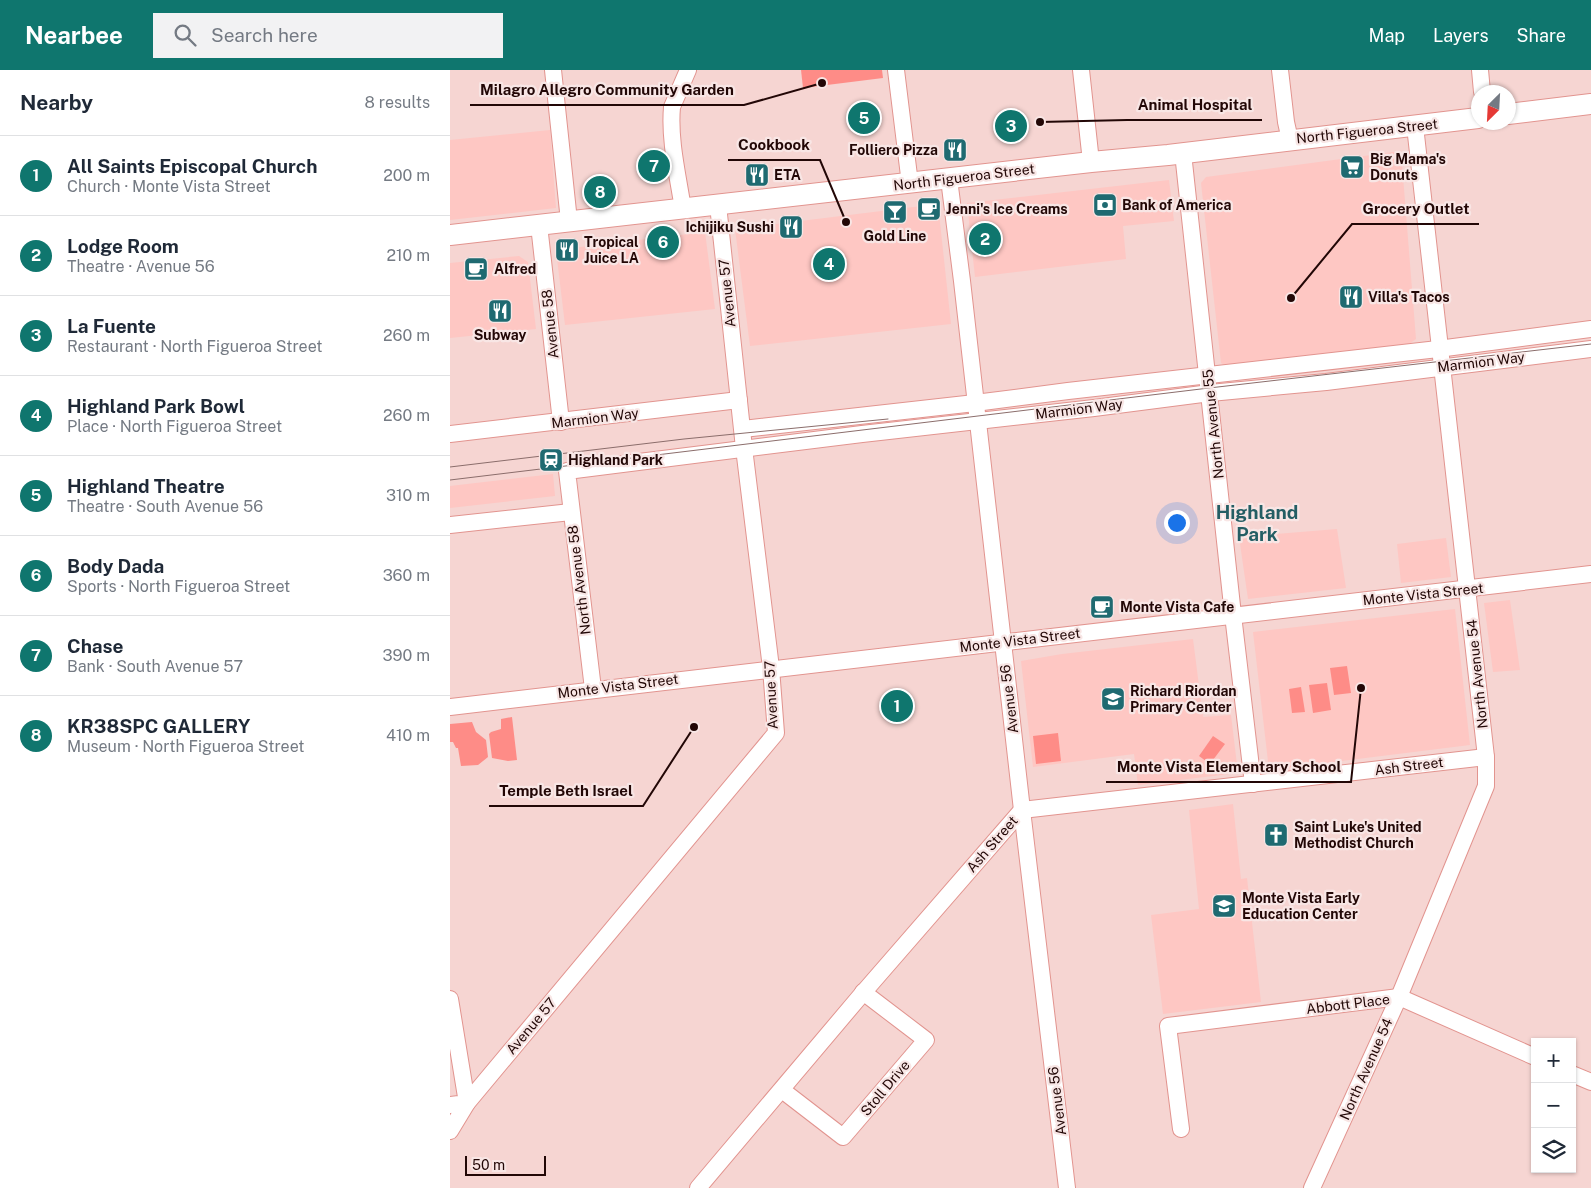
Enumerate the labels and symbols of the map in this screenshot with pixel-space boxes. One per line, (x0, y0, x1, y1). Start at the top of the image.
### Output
callout: Milagro Allegro Community Garden (470, 75, 744, 105)
text: Milagro Allegro Community Garden (480, 81, 734, 98)
north arrow (1471, 85, 1516, 130)
callout: Animal Hospital (1127, 90, 1262, 120)
text: Animal Hospital (1138, 96, 1252, 113)
pin: 5 (848, 99, 880, 137)
pin: 3 (995, 107, 1027, 145)
street label: North Figueroa Street (1295, 116, 1439, 146)
callout: Cookbook (728, 130, 820, 160)
text: Cookbook (738, 136, 810, 153)
restaurant icon: Folliero Pizza (942, 137, 968, 163)
place label: Folliero Pizza (849, 142, 938, 158)
pin: 7 (638, 147, 670, 185)
place label: Big Mama's Donuts (1370, 151, 1446, 183)
supermarket icon: Big Mama's Donuts (1339, 154, 1365, 180)
street label: North Figueroa Street (892, 160, 1036, 194)
restaurant icon: ETA (744, 162, 770, 188)
place label: ETA (774, 167, 801, 183)
pin: 8 (584, 173, 616, 211)
bank icon: Bank of America (1092, 192, 1118, 218)
callout: Grocery Outlet (1352, 194, 1479, 224)
cafe icon: Jenni's Ice Creams (916, 196, 942, 222)
place label: Bank of America (1122, 197, 1231, 213)
bar icon: Gold Line (882, 199, 908, 225)
text: Grocery Outlet (1363, 200, 1469, 217)
place label: Jenni's Ice Creams (946, 201, 1068, 217)
restaurant icon: Ichijiku Sushi (778, 214, 804, 240)
place label: Ichijiku Sushi (685, 219, 774, 235)
pin: 2 (969, 220, 1001, 258)
pin: 6 (647, 223, 679, 261)
place label: Gold Line (864, 228, 926, 244)
place label: Tropical Juice LA (584, 234, 639, 266)
restaurant icon: Tropical Juice LA (554, 237, 580, 263)
pin: 4 (813, 245, 845, 283)
cafe icon: Alfred (463, 256, 489, 282)
street label: Avenue 57 (715, 258, 739, 328)
place label: Alfred (494, 261, 536, 277)
restaurant icon: Villa's Tacos (1338, 284, 1364, 310)
street label: Avenue 58 (538, 289, 562, 359)
place label: Villa's Tacos (1368, 289, 1450, 305)
restaurant icon: Subway (487, 298, 513, 324)
place label: Subway (474, 327, 526, 343)
street label: Marmion Way (1436, 349, 1526, 375)
street label: North Avenue 55 (1199, 368, 1227, 479)
street label: Marmion Way (1034, 396, 1124, 422)
street label: Marmion Way (550, 405, 640, 431)
station icon: Highland Park (538, 447, 564, 473)
place label: Highland Park (568, 452, 663, 468)
district label: Highland Park (1216, 501, 1298, 545)
your location (1164, 510, 1190, 536)
street label: North Avenue 58 (564, 524, 594, 636)
street label: Monte Vista Street (1362, 580, 1484, 608)
cafe icon: Monte Vista Cafe (1089, 594, 1115, 620)
place label: Monte Vista Cafe (1120, 599, 1234, 615)
street label: North Avenue 54 (1463, 618, 1491, 729)
street label: Monte Vista Street (959, 625, 1081, 655)
street label: Avenue 57 (761, 660, 781, 730)
street label: Avenue 56 (997, 663, 1021, 734)
street label: Monte Vista Street (557, 671, 679, 701)
place label: Richard Riordan Primary Center (1130, 683, 1237, 715)
school or university icon: Richard Riordan Primary Center (1100, 686, 1126, 712)
pin: 1 (881, 687, 913, 725)
callout: Monte Vista Elementary School (1106, 752, 1351, 782)
street label: Ash Street (1374, 754, 1444, 778)
text: Monte Vista Elementary School (1117, 758, 1341, 775)
callout: Temple Beth Israel (489, 776, 643, 806)
text: Temple Beth Israel (499, 782, 633, 799)
street label: Ash Street (963, 813, 1021, 875)
place label: Saint Luke's United Methodist Church (1294, 819, 1421, 851)
church icon: Saint Luke's United Methodist Church (1263, 822, 1289, 848)
place label: Monte Vista Early Education Center (1242, 890, 1360, 922)
school or university icon: Monte Vista Early Education Center (1211, 893, 1237, 919)
street label: Abbott Place (1305, 991, 1391, 1017)
street label: Avenue 57 (503, 995, 559, 1057)
street label: North Avenue 54 (1336, 1015, 1396, 1122)
street label: Stoll Drive (857, 1057, 913, 1119)
street label: Avenue 56 (1045, 1065, 1069, 1136)
scale bar (465, 1153, 546, 1176)

